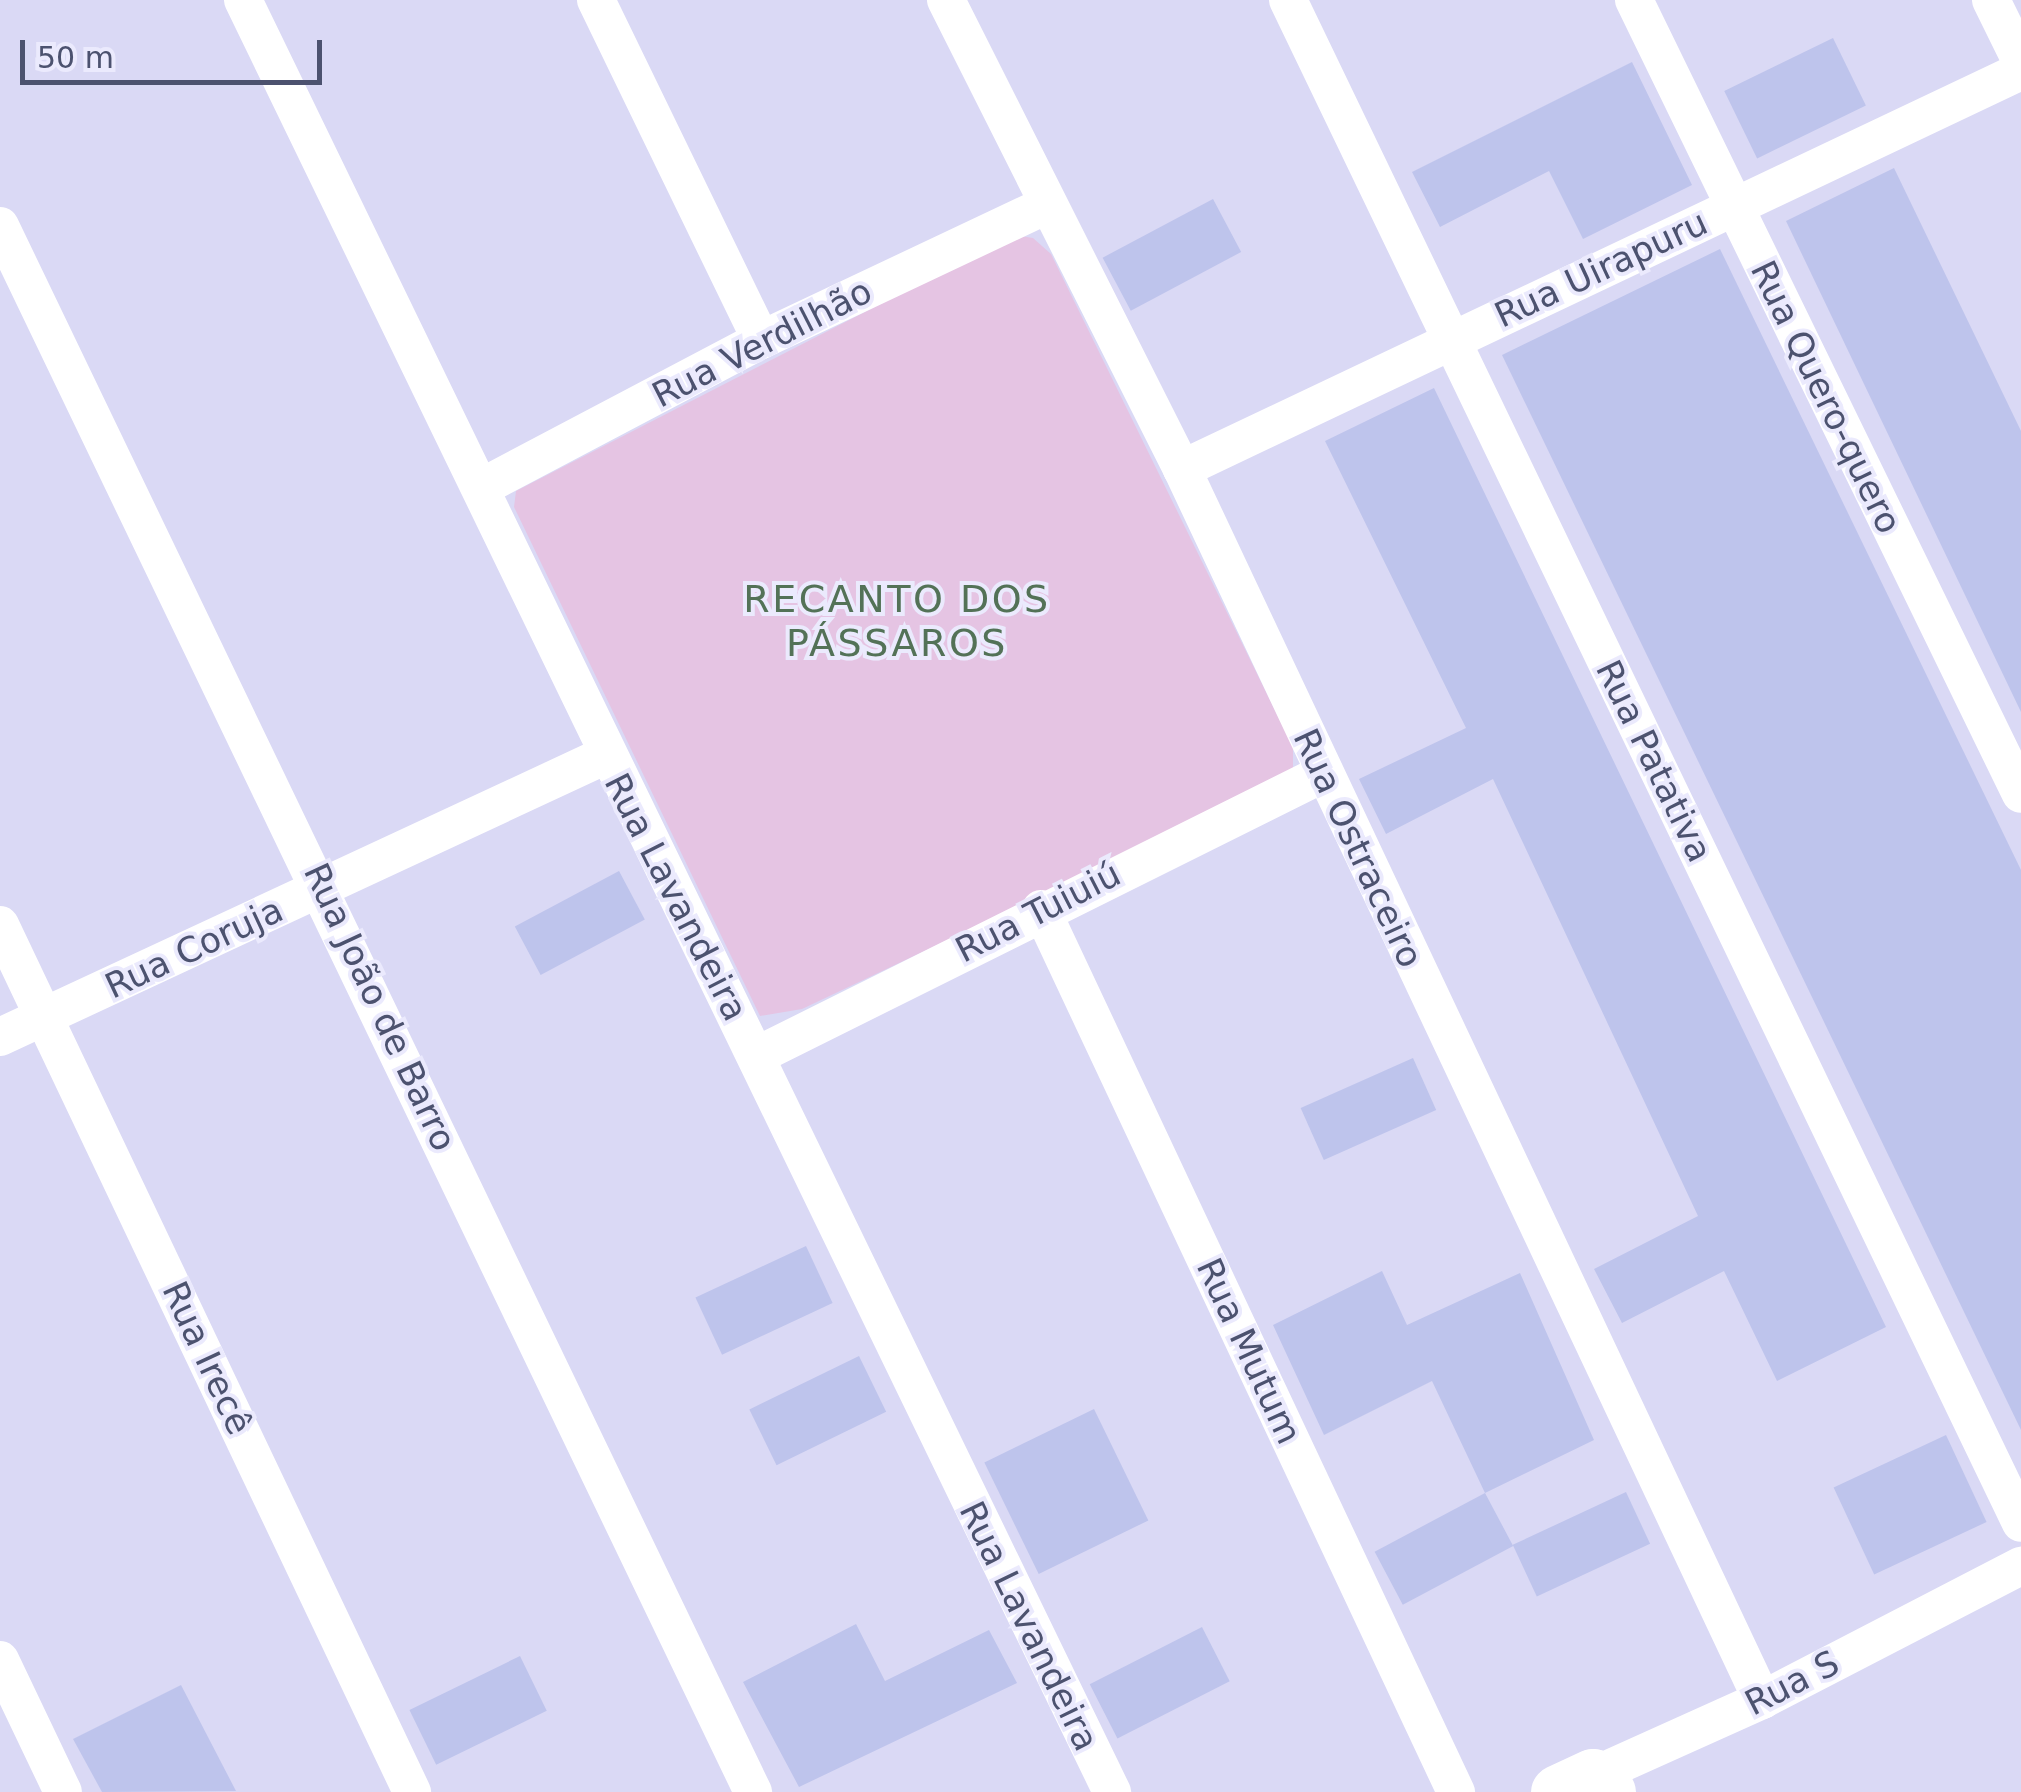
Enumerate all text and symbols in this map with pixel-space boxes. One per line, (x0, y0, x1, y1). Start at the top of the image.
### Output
scale bar (25, 20, 328, 82)
text: 50 m (37, 40, 114, 75)
street label: Rua Uirapuru (1488, 201, 1714, 337)
street label: Rua Quero-quero (1742, 254, 1910, 540)
street label: Rua Verdilhão (645, 270, 879, 416)
district label: RECANTO DOS PÁSSAROS (743, 577, 1051, 666)
street label: Rua Patativa (1587, 653, 1721, 869)
street label: Rua Ostraceiro (1284, 722, 1432, 974)
street label: Rua Lavandeira (596, 766, 756, 1028)
street label: Rua Tuiuiú (948, 853, 1128, 971)
street label: Rua João de Barro (295, 857, 465, 1157)
street label: Rua Coruja (99, 889, 289, 1007)
street label: Rua Mutum (1188, 1252, 1310, 1450)
street label: Rua Irecê (153, 1275, 261, 1441)
street label: Rua Lavandeira (950, 1495, 1108, 1757)
street label: Rua S (1738, 1642, 1846, 1724)

